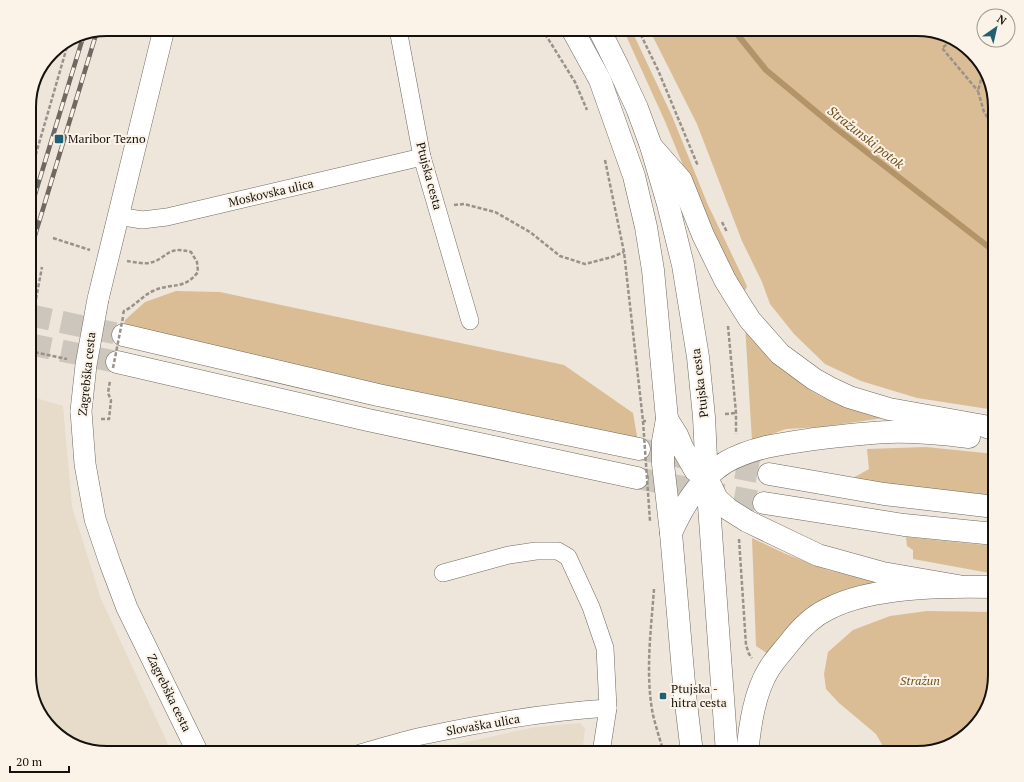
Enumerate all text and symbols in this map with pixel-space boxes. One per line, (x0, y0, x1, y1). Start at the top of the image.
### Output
north arrow (976, 8, 1016, 48)
text: N (994, 12, 1010, 28)
water label: Stražunski potok (824, 101, 909, 173)
place label: Maribor Tezno (68, 131, 146, 146)
marker: Maribor Tezno (53, 133, 65, 145)
street label: Ptujska cesta (413, 140, 446, 211)
street label: Moskovska ulica (227, 175, 315, 210)
street label: Zagrebška cesta (75, 331, 98, 417)
street label: Ptujska cesta (688, 348, 711, 418)
street label: Zagrebška cesta (144, 652, 195, 734)
park label: Stražun (900, 673, 940, 688)
place label: Ptujska - hitra cesta (671, 681, 727, 710)
marker: Ptujska - hitra cesta (658, 691, 668, 701)
street label: Slovaška ulica (445, 711, 521, 738)
scale bar (10, 748, 69, 774)
text: 20 m (16, 754, 43, 769)

